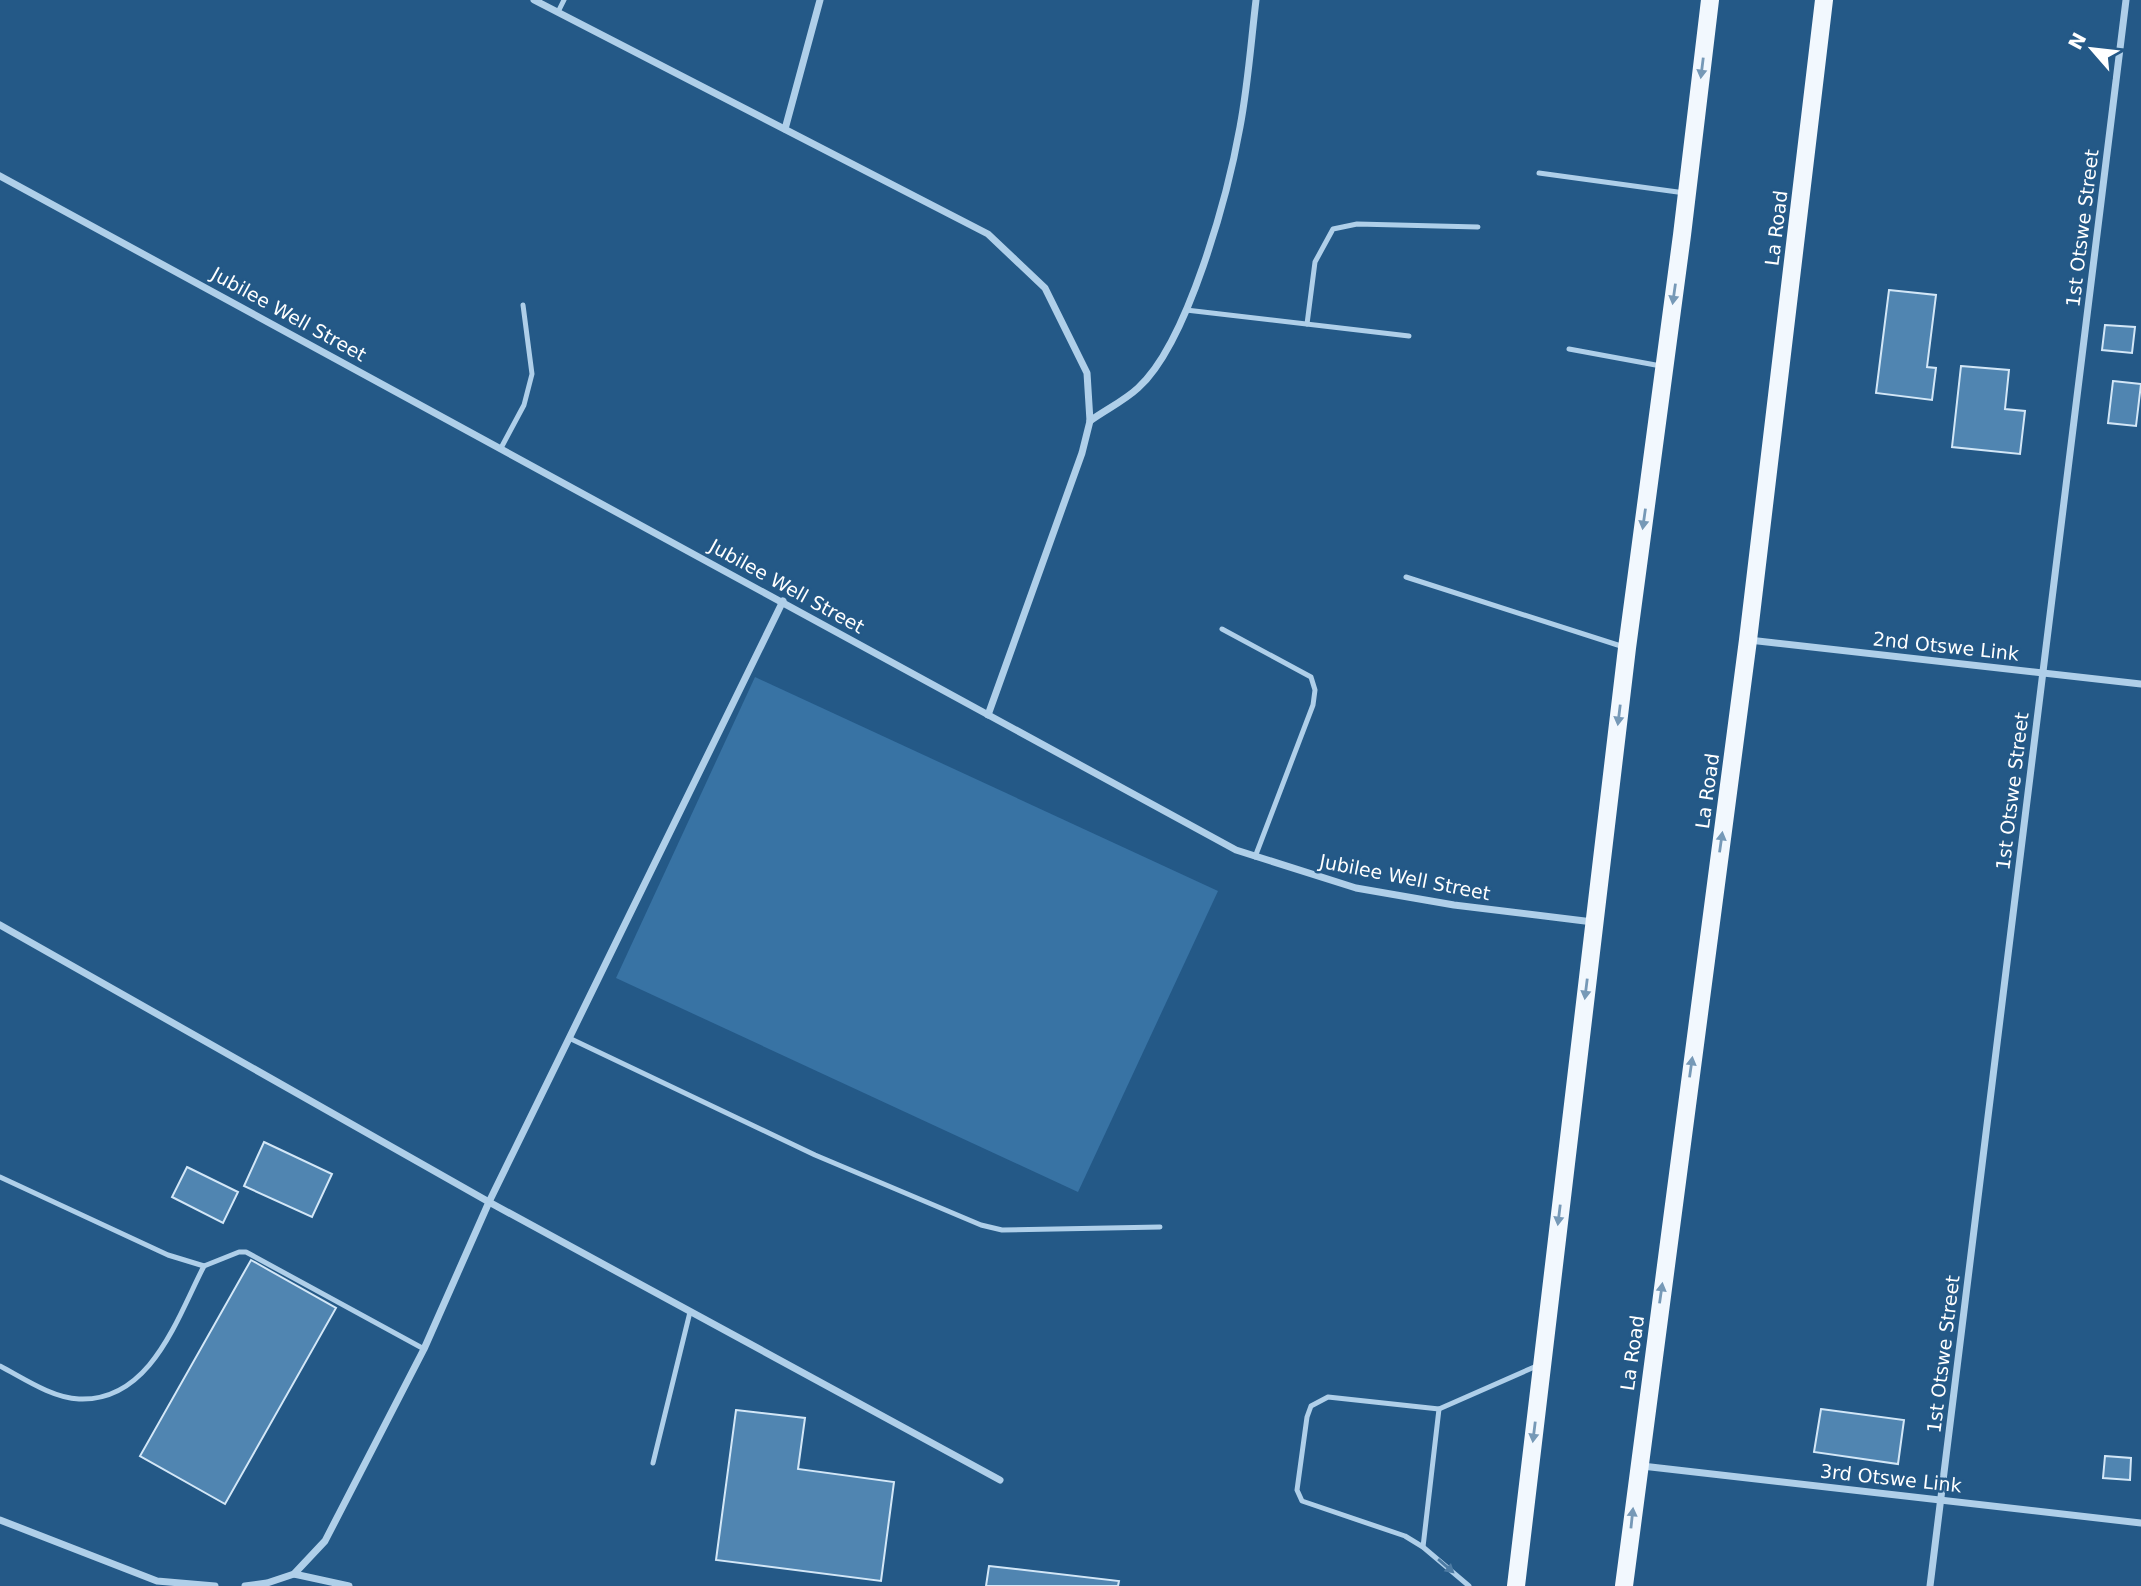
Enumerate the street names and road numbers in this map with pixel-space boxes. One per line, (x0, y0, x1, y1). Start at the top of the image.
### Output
street label: 1st Otswe Street (2061, 148, 2103, 308)
street label: La Road (1760, 189, 1792, 267)
street label: Jubilee Well Street (207, 262, 370, 366)
street label: Jubilee Well Street (705, 534, 868, 638)
street label: 2nd Otswe Link (1872, 627, 2020, 665)
street label: 1st Otswe Street (1991, 711, 2033, 871)
street label: La Road (1691, 752, 1723, 830)
street label: Jubilee Well Street (1317, 849, 1492, 904)
street label: 1st Otswe Street (1922, 1274, 1964, 1434)
street label: La Road (1616, 1314, 1648, 1392)
street label: 3rd Otswe Link (1819, 1460, 1963, 1496)

